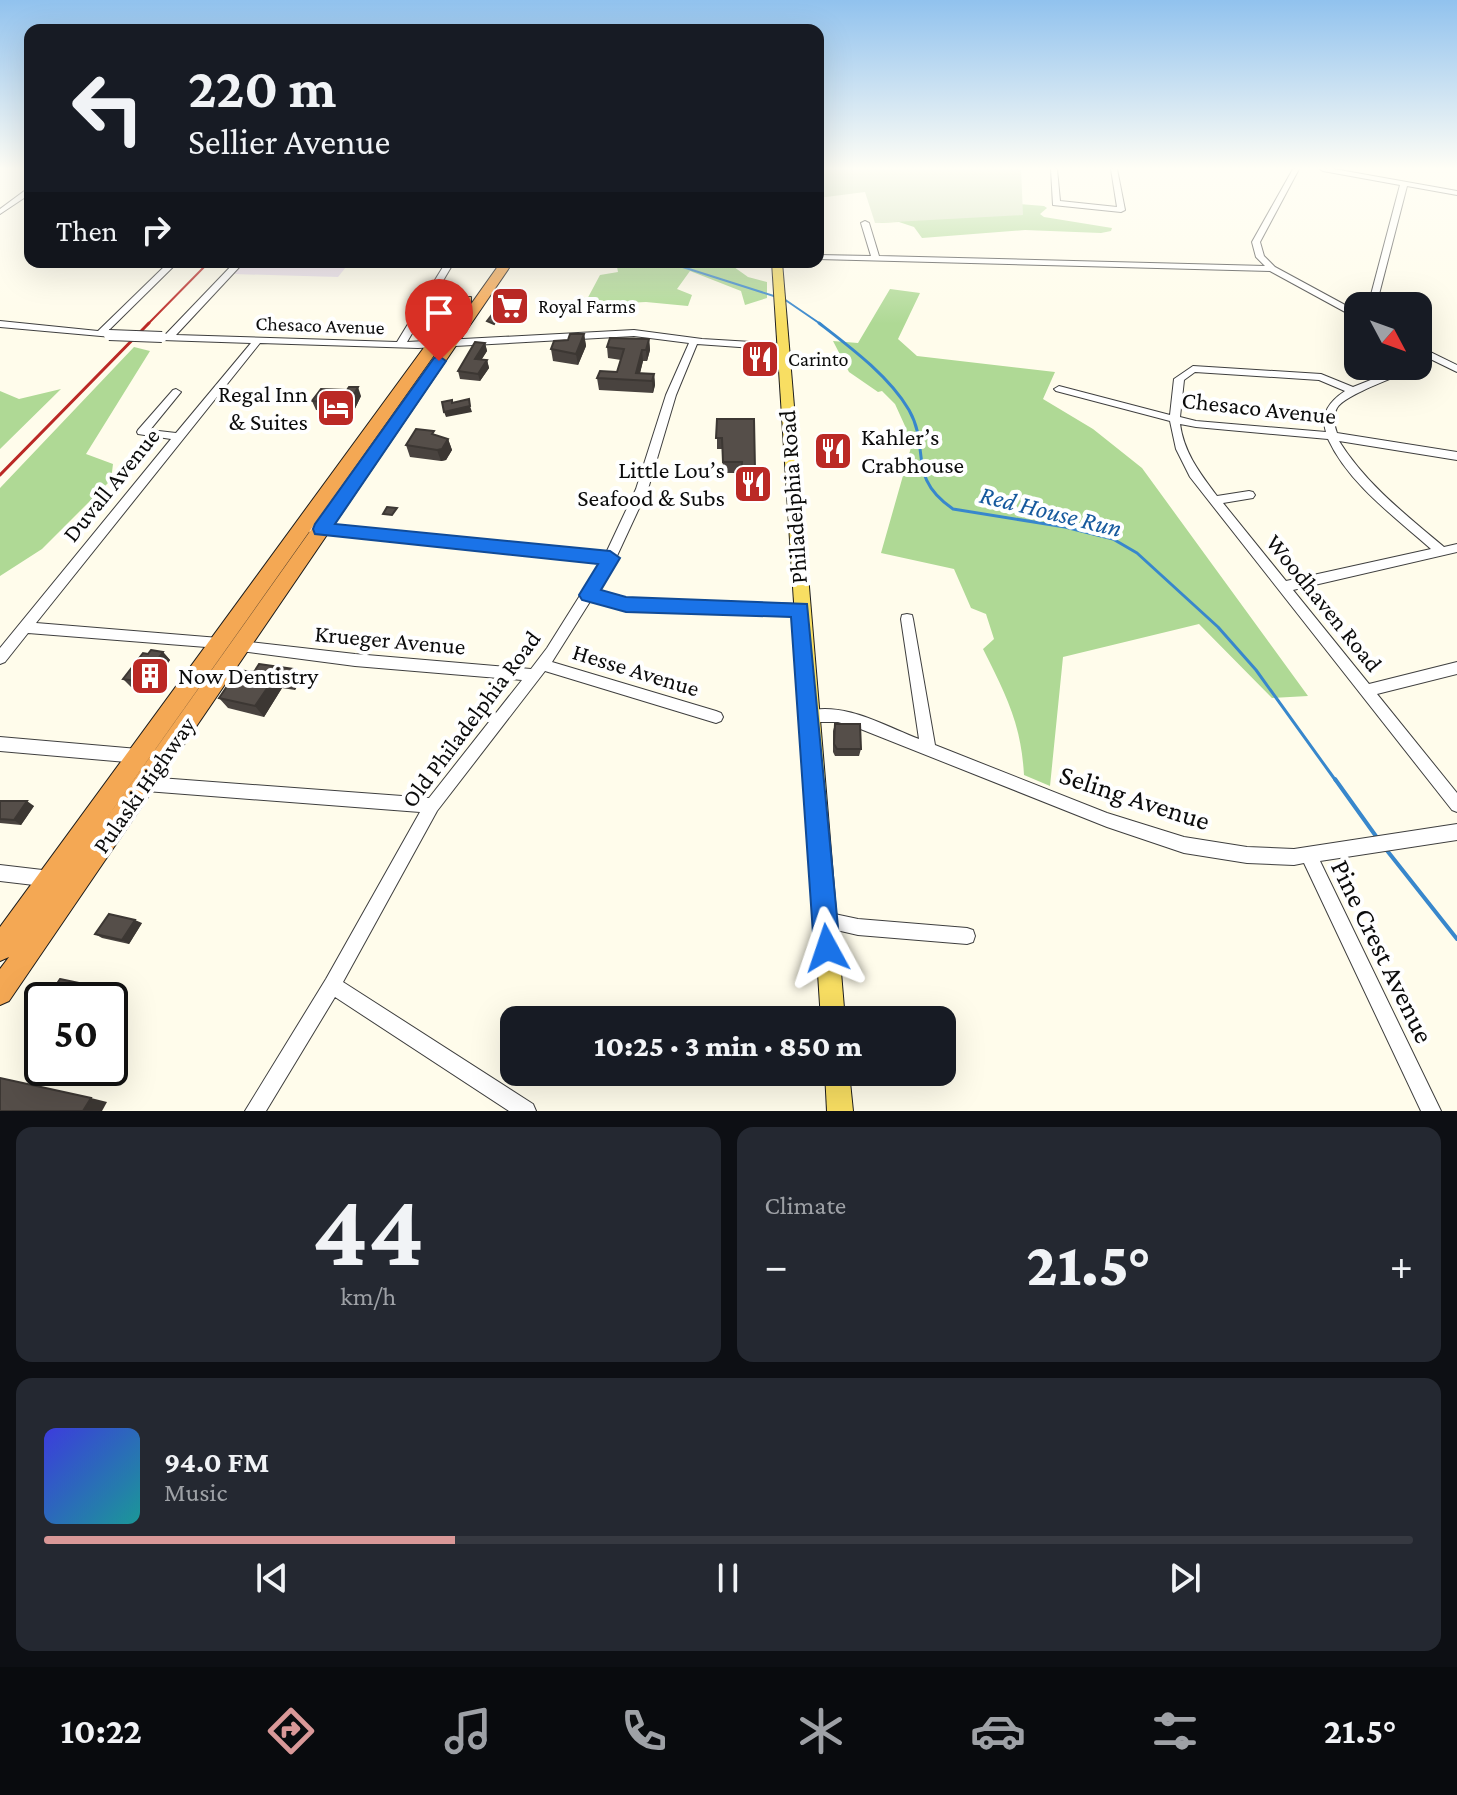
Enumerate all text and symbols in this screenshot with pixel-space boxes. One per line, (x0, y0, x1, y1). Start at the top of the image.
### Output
icon: left (56, 56, 160, 160)
text: 220 m (188, 57, 337, 119)
text: Sellier Avenue (188, 122, 390, 162)
icon: right (134, 208, 178, 252)
text: Then (56, 214, 118, 247)
pin (405, 279, 473, 361)
supermarket icon: Royal Farms (489, 285, 531, 327)
icon: arrive (417, 291, 461, 335)
north arrow (1344, 292, 1432, 380)
map controls (1344, 292, 1432, 380)
place label: Royal Farms (538, 295, 636, 318)
street label: Chesaco Avenue (255, 312, 385, 338)
restaurant icon: Carinto (739, 338, 781, 380)
place label: Carinto (788, 348, 849, 370)
place label: Regal Inn & Suites (218, 380, 308, 435)
street label: Chesaco Avenue (1181, 386, 1338, 429)
hotel icon: Regal Inn & Suites (315, 387, 357, 429)
street label: Philadelphia Road (773, 409, 812, 585)
street label: Duvall Avenue (57, 422, 165, 547)
place label: Kahler’s Crabhouse (861, 423, 964, 478)
restaurant icon: Kahler’s Crabhouse (812, 430, 854, 472)
place label: Little Lou’s Seafood & Subs (577, 456, 725, 511)
restaurant icon: Little Lou’s Seafood & Subs (732, 463, 774, 505)
water label: Red House Run (977, 480, 1125, 543)
street label: Woodhaven Road (1261, 529, 1388, 677)
street label: Krueger Avenue (313, 619, 467, 660)
street label: Old Philadelphia Road (396, 625, 546, 812)
street label: Hesse Avenue (570, 637, 703, 702)
building icon: Now Dentistry (129, 655, 171, 697)
place label: Now Dentistry (178, 662, 319, 689)
street label: Pulaski Highway (87, 711, 201, 858)
street label: Seling Avenue (1056, 759, 1214, 836)
street label: Pine Crest Avenue (1325, 854, 1440, 1048)
position arrow (785, 906, 869, 990)
speed limit sign: 50 (24, 982, 128, 1086)
text: 10:25 · 3 min · 850 m (594, 1029, 862, 1062)
text: 44 (312, 1172, 424, 1287)
text: Climate (765, 1191, 846, 1220)
text: 21.5° (1026, 1231, 1151, 1298)
text: − (765, 1241, 788, 1289)
text: + (1390, 1241, 1413, 1289)
text: km/h (340, 1282, 396, 1311)
text: 94.0 FM (164, 1445, 269, 1478)
text: Music (164, 1478, 227, 1507)
icon: previous (250, 1556, 294, 1600)
icon: pause (706, 1556, 750, 1600)
icon: next (1163, 1556, 1207, 1600)
icon: directions (263, 1703, 319, 1759)
icon: music (440, 1703, 496, 1759)
icon: phone (616, 1703, 672, 1759)
icon: climate (793, 1703, 849, 1759)
icon: car (970, 1703, 1026, 1759)
icon: filters (1147, 1703, 1203, 1759)
text: 10:22 (60, 1711, 142, 1751)
text: 21.5° (1324, 1711, 1396, 1751)

